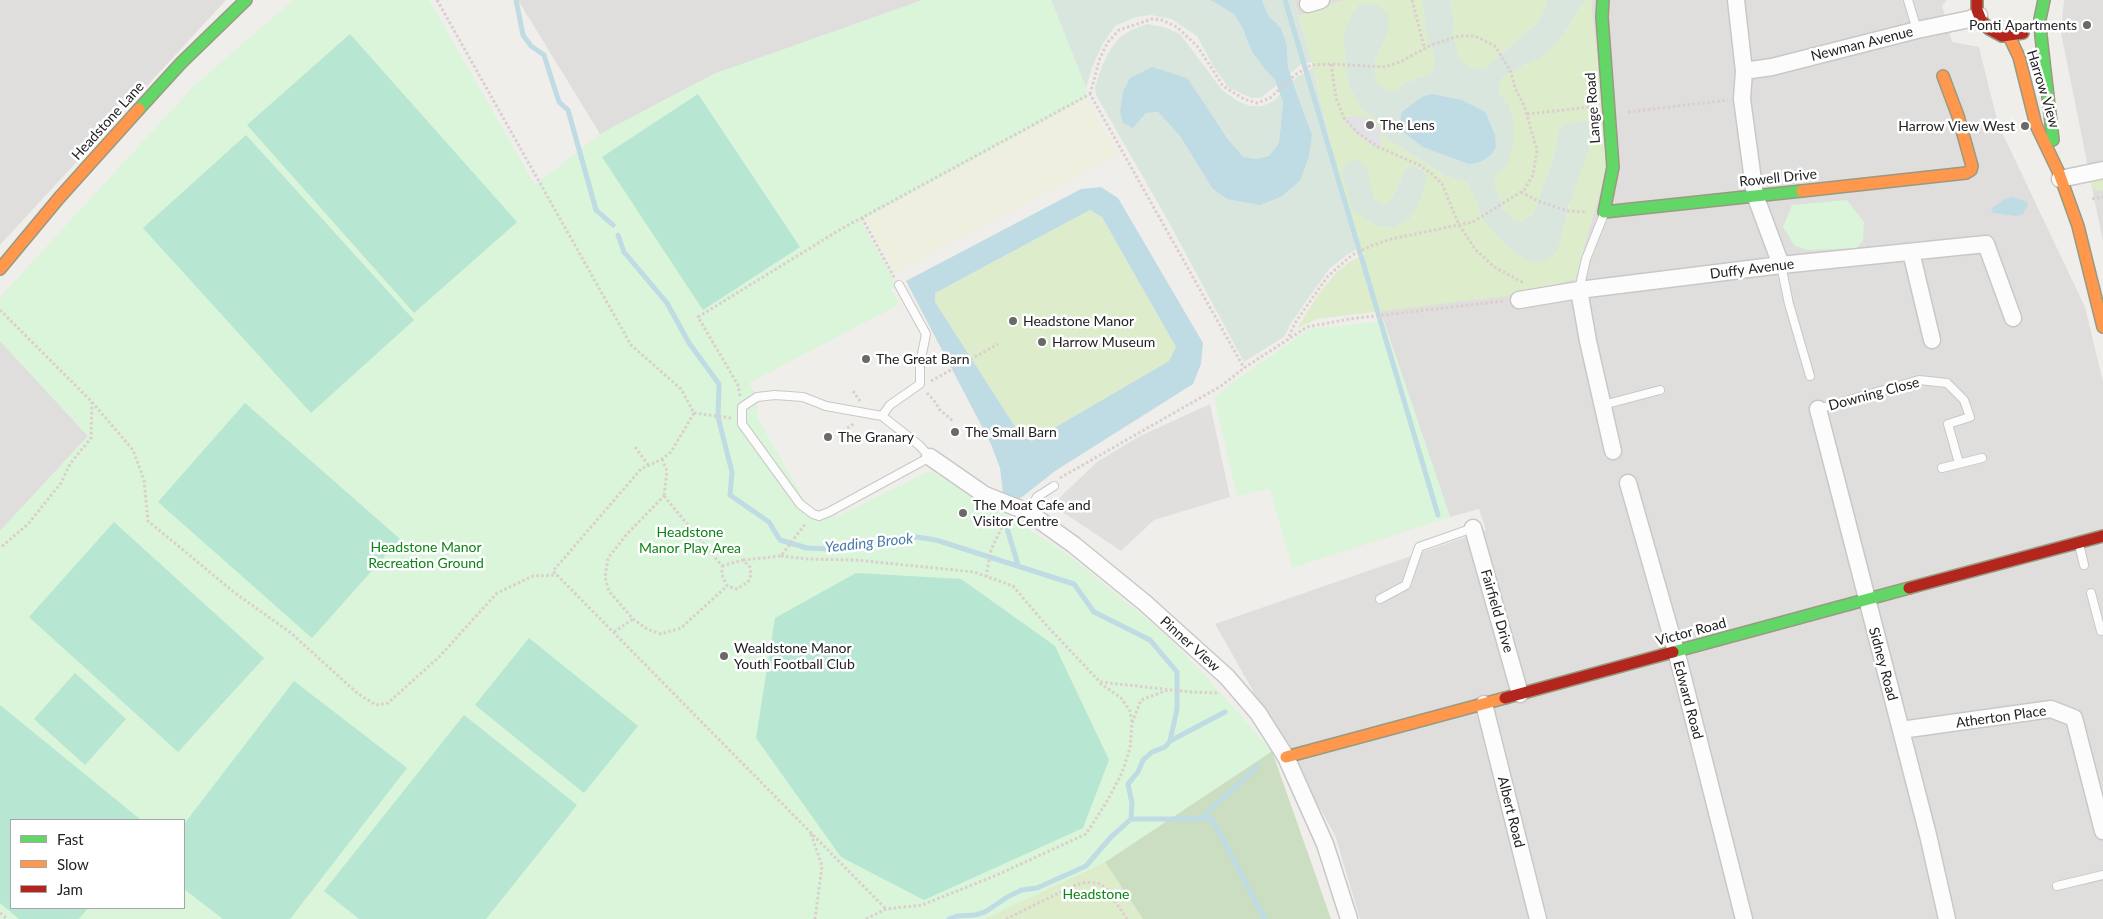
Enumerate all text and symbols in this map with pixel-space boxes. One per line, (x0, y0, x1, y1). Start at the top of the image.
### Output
place label: Ponti Apartments (1969, 17, 2077, 33)
marker: Ponti Apartments (2081, 19, 2093, 31)
street label: Newman Avenue (1809, 23, 1915, 65)
street label: Harrow View (2023, 48, 2063, 130)
street label: Lange Road (1582, 72, 1604, 144)
street label: Headstone Lane (68, 78, 148, 164)
place label: The Lens (1380, 117, 1435, 133)
place label: Harrow View West (1898, 118, 2015, 134)
marker: The Lens (1364, 119, 1376, 131)
marker: Harrow View West (2019, 120, 2031, 132)
street label: Rowell Drive (1738, 166, 1818, 190)
street label: Duffy Avenue (1709, 255, 1795, 283)
place label: Headstone Manor (1023, 313, 1134, 329)
marker: Headstone Manor (1007, 315, 1019, 327)
place label: Harrow Museum (1052, 334, 1155, 350)
marker: Harrow Museum (1036, 336, 1048, 348)
place label: The Great Barn (876, 351, 970, 367)
marker: The Great Barn (860, 353, 872, 365)
street label: Downing Close (1827, 374, 1921, 414)
place label: The Small Barn (965, 424, 1057, 440)
marker: The Small Barn (949, 426, 961, 438)
place label: The Granary (838, 429, 914, 445)
marker: The Granary (822, 431, 834, 443)
place label: The Moat Cafe and Visitor Centre (973, 497, 1091, 530)
marker: The Moat Cafe and Visitor Centre (957, 507, 969, 519)
park label: Headstone Manor Play Area (639, 524, 741, 556)
water label: Yeading Brook (824, 529, 914, 557)
park label: Headstone Manor Recreation Ground (368, 539, 484, 572)
street label: Fairfield Drive (1477, 567, 1517, 655)
street label: Pinner View (1157, 613, 1223, 675)
street label: Victor Road (1654, 615, 1728, 649)
street label: Sidney Road (1865, 625, 1901, 703)
place label: Wealdstone Manor Youth Football Club (734, 640, 855, 672)
marker: Wealdstone Manor Youth Football Club (718, 650, 730, 662)
street label: Edward Road (1669, 659, 1707, 741)
street label: Atherton Place (1955, 702, 2047, 732)
street label: Albert Road (1494, 775, 1528, 849)
legend (10, 819, 185, 909)
text: Fast (57, 830, 84, 848)
text: Slow (57, 855, 89, 873)
text: Jam (57, 880, 83, 898)
park label: Headstone (1063, 886, 1129, 902)

